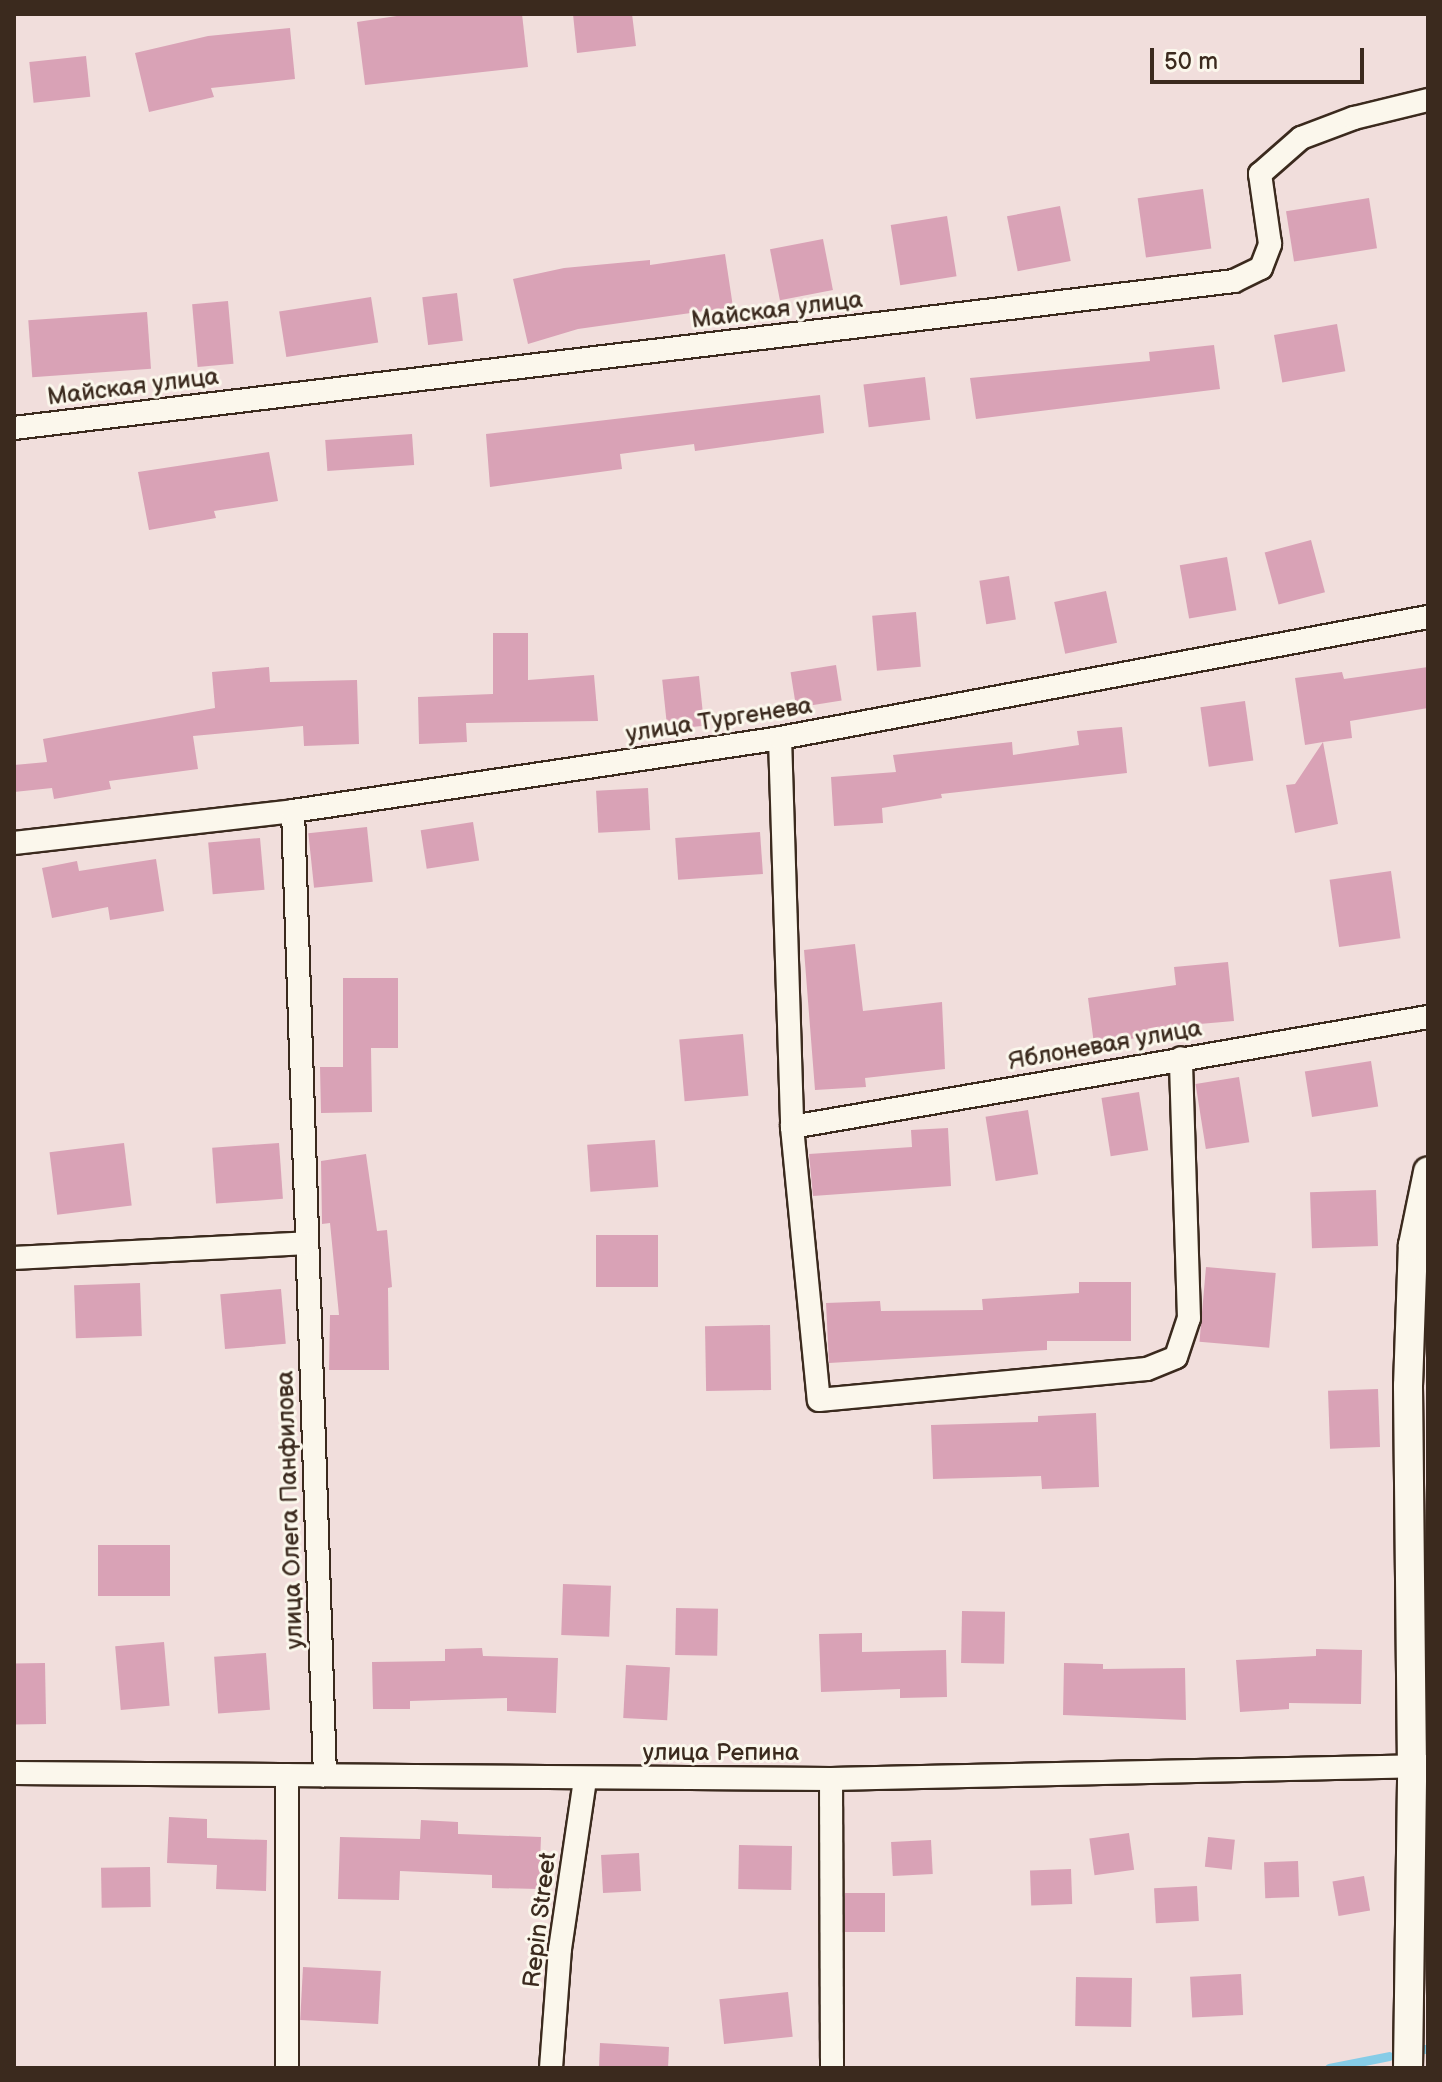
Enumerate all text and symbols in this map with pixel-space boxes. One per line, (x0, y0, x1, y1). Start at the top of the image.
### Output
scale bar (1154, 32, 1368, 82)
text: 50 m (1164, 47, 1218, 76)
street label: Майская улица (690, 285, 864, 335)
street label: Майская улица (46, 362, 220, 412)
street label: улица Тургенева (624, 691, 814, 749)
street label: Яблоневая улица (1006, 1014, 1204, 1076)
street label: улица Олега Панфилова (271, 1370, 309, 1650)
street label: улица Репина (643, 1739, 799, 1767)
street label: Repin Street (517, 1850, 563, 1990)

